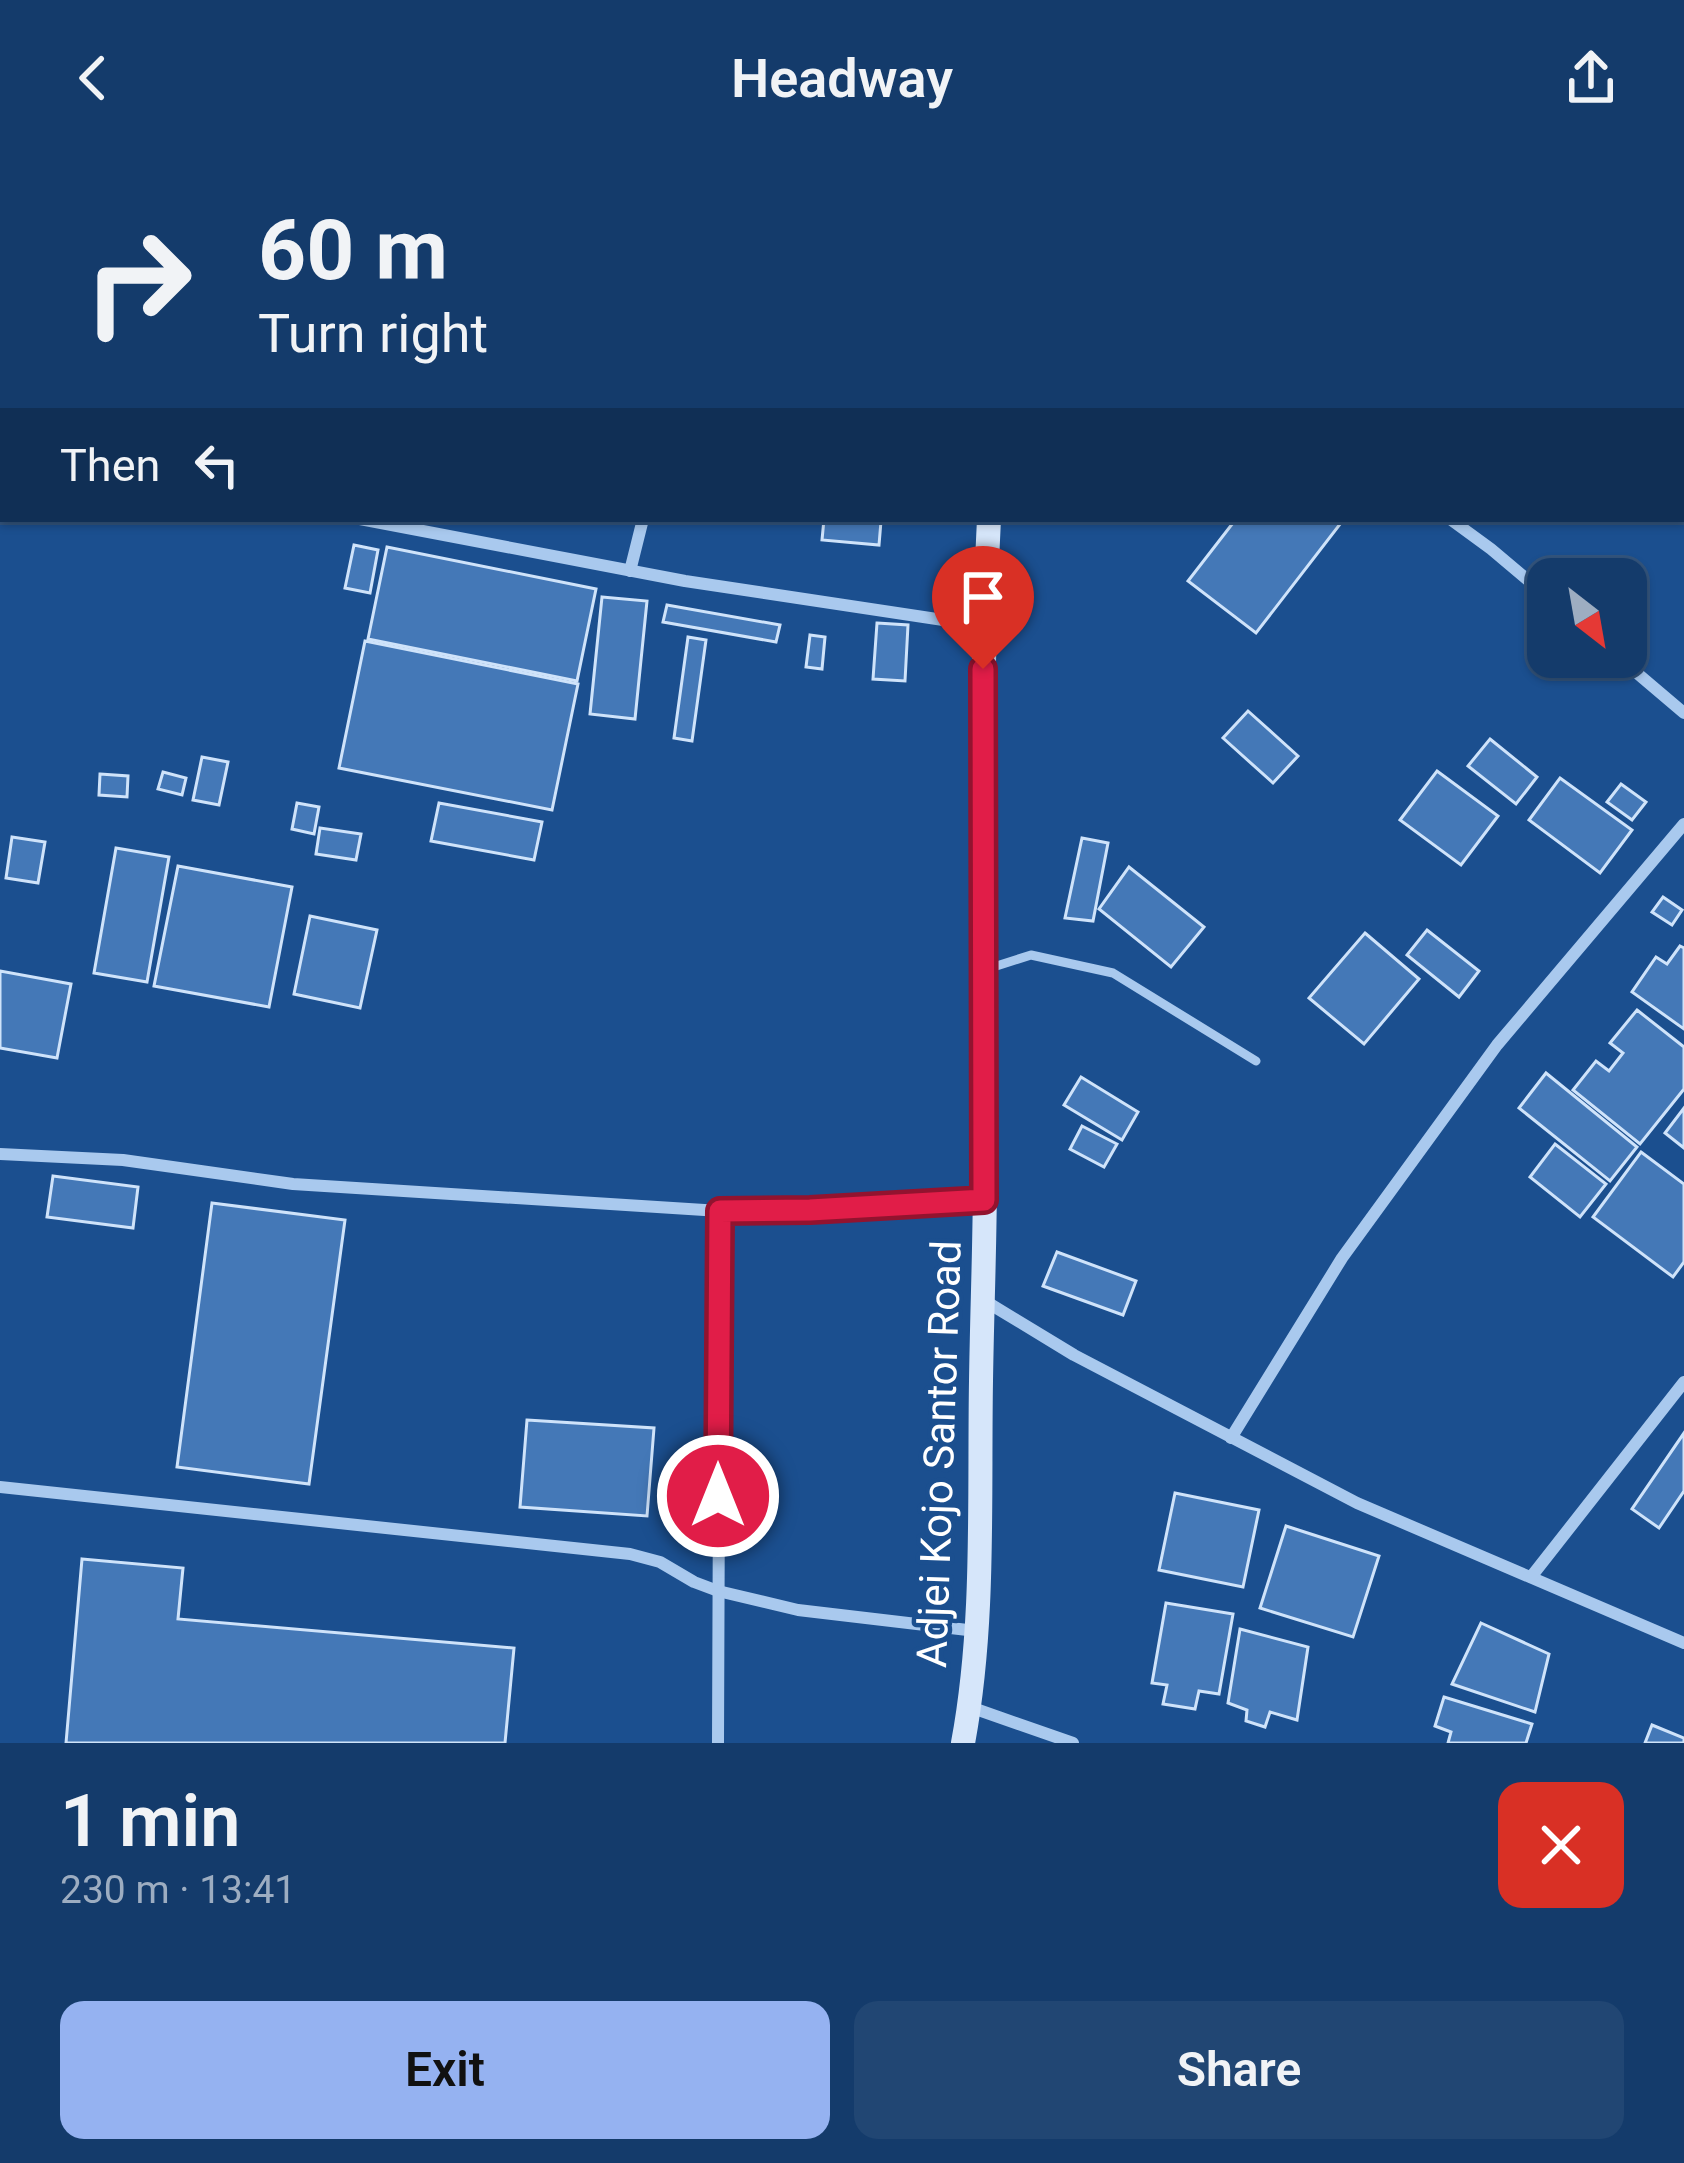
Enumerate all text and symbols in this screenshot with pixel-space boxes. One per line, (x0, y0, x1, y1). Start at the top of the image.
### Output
icon: back (60, 45, 126, 111)
icon: share (1558, 45, 1624, 111)
text: Headway (731, 47, 953, 110)
text: 60 m (258, 201, 448, 300)
icon: right (60, 204, 216, 360)
text: Turn right (258, 302, 488, 365)
icon: left (184, 432, 250, 498)
text: Then (60, 439, 160, 492)
pin (932, 546, 1034, 669)
north arrow (1527, 558, 1647, 678)
map controls (1527, 558, 1647, 678)
icon: arrive (950, 564, 1016, 630)
street label: Adjei Kojo Santor Road (907, 1240, 971, 1668)
position arrow (655, 1433, 781, 1559)
text: 1 min (60, 1779, 241, 1864)
button: close (1498, 1782, 1624, 1908)
text: 230 m · 13:41 (60, 1867, 296, 1913)
button: Exit (60, 2001, 830, 2139)
button: Share (854, 2001, 1624, 2139)

